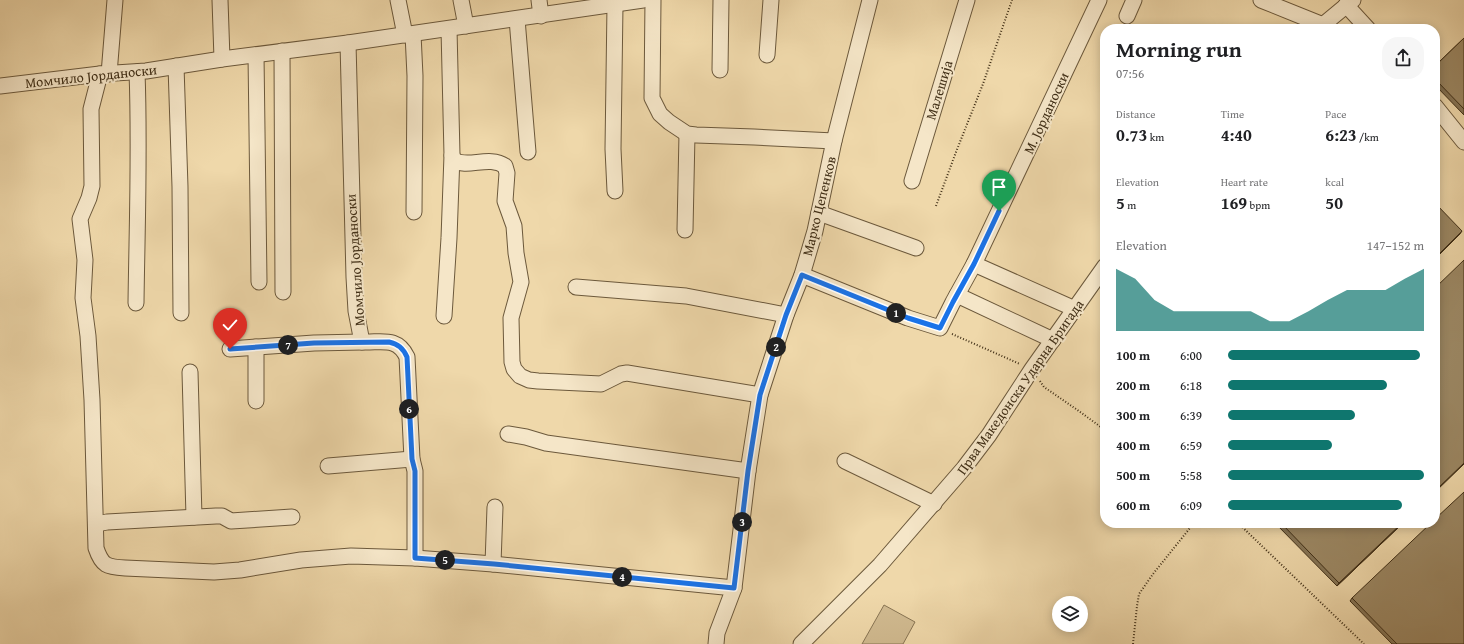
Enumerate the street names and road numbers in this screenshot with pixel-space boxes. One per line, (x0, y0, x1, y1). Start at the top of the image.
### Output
street label: Малешија (920, 57, 958, 122)
street label: Момчило Јорданоски (24, 59, 158, 93)
street label: М. Јорданоски (1018, 69, 1074, 157)
street label: Марко Цепенков (797, 154, 841, 258)
street label: Момчило Јорданоски (340, 193, 370, 327)
street label: Прва Македонска Ударна Бригада (952, 295, 1089, 479)

